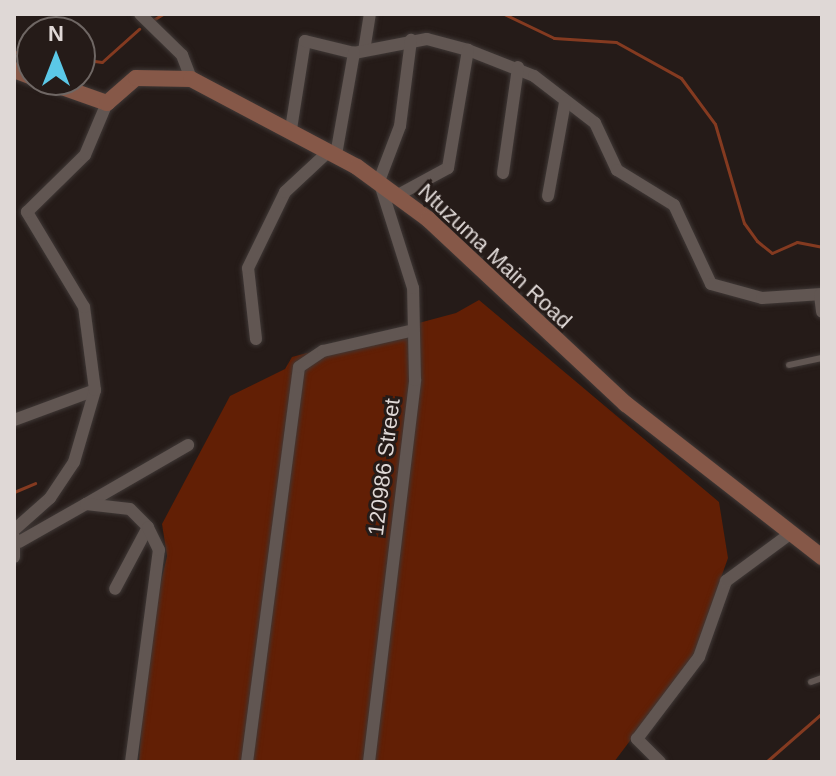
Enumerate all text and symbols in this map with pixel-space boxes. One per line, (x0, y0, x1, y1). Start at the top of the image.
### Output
north arrow (16, 16, 96, 96)
text: N (48, 21, 64, 46)
street label: Ntuzuma Main Road (413, 178, 577, 334)
street label: 120986 Street (362, 397, 406, 537)

